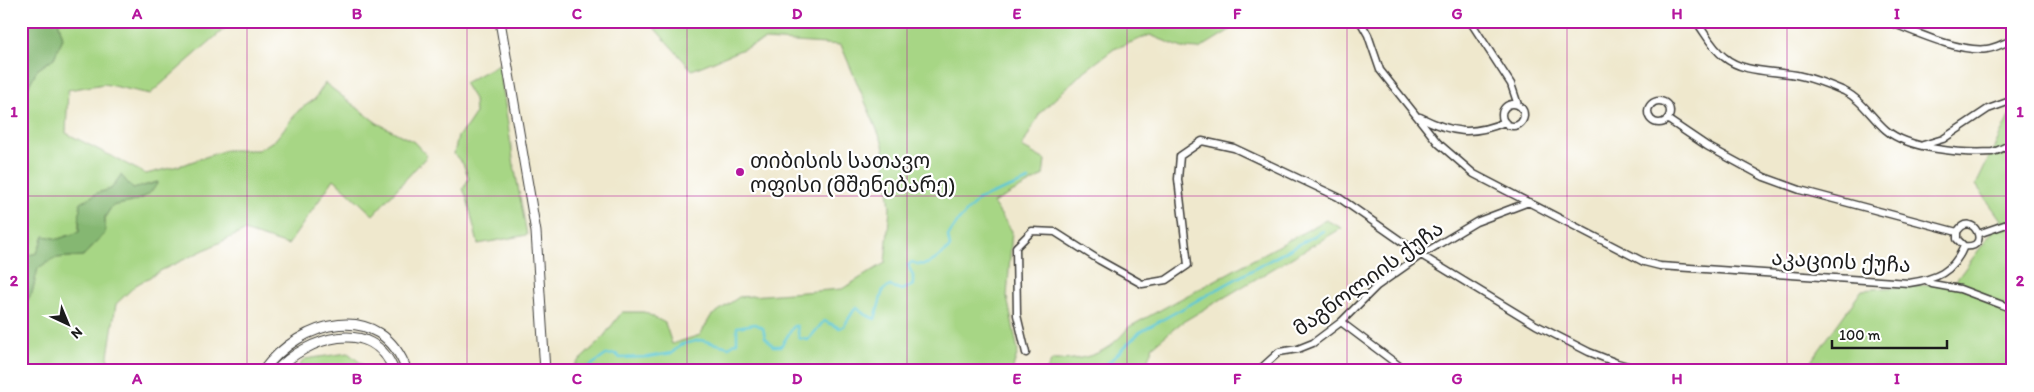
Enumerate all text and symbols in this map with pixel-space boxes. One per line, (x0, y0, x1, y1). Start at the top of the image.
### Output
text: A (131, 4, 143, 23)
text: B (352, 4, 363, 23)
text: C (572, 4, 583, 23)
text: D (792, 4, 803, 23)
text: E (1013, 4, 1022, 23)
text: F (1233, 4, 1242, 23)
text: G (1451, 4, 1463, 23)
text: H (1671, 4, 1683, 23)
text: I (1894, 4, 1900, 23)
text: 1 (10, 102, 18, 121)
text: 1 (2016, 102, 2024, 121)
place label: თიბისის სათავო ოფისი (მშენებარე) (750, 148, 955, 197)
marker: თიბისის სათავო ოფისი (მშენებარე) (734, 166, 746, 178)
street label: მაგნოლიის ქუჩა (1288, 215, 1448, 342)
street label: აკაციის ქუჩა (1771, 245, 1911, 277)
text: 2 (10, 271, 19, 290)
text: 2 (2016, 271, 2025, 290)
north arrow (42, 300, 92, 350)
scale bar (1832, 317, 1946, 349)
text: N (67, 324, 86, 342)
text: 100 m (1839, 326, 1881, 344)
text: A (131, 369, 143, 388)
text: B (352, 369, 363, 388)
text: C (572, 369, 583, 388)
text: D (792, 369, 803, 388)
text: E (1013, 369, 1022, 388)
text: F (1233, 369, 1242, 388)
text: G (1451, 369, 1463, 388)
text: H (1671, 369, 1683, 388)
text: I (1894, 369, 1900, 388)

